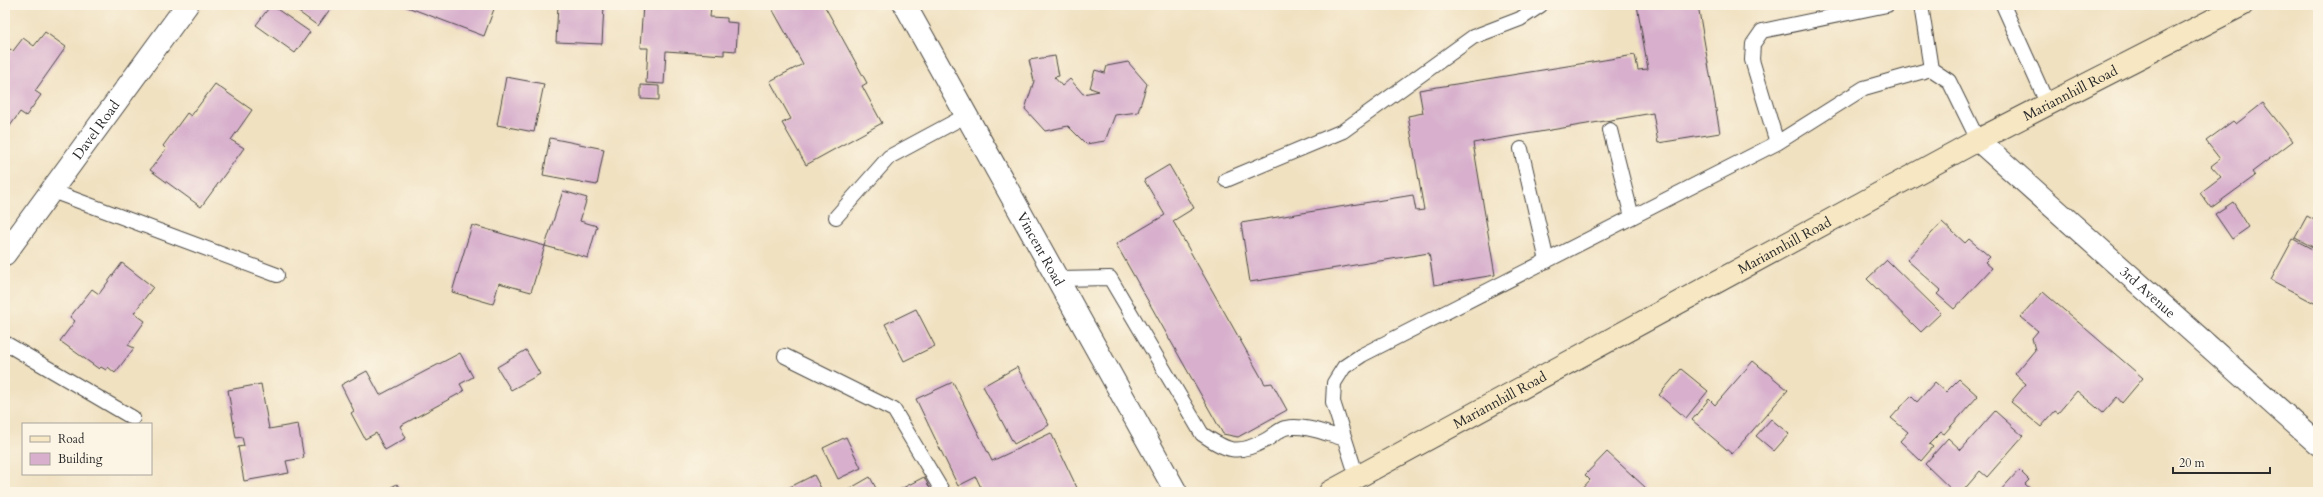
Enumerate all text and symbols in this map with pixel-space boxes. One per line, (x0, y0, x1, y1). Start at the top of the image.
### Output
street label: Mariannhill Road (2020, 61, 2121, 125)
street label: Davel Road (68, 96, 125, 163)
street label: Vincent Road (1012, 209, 1069, 290)
street label: Mariannhill Road (1734, 212, 1835, 279)
street label: 3rd Avenue (2116, 262, 2180, 322)
street label: Mariannhill Road (1450, 367, 1550, 433)
legend (22, 423, 152, 475)
text: Road (58, 431, 85, 447)
scale bar (2173, 449, 2270, 475)
text: Building (58, 451, 103, 467)
text: 20 m (2179, 455, 2206, 471)

